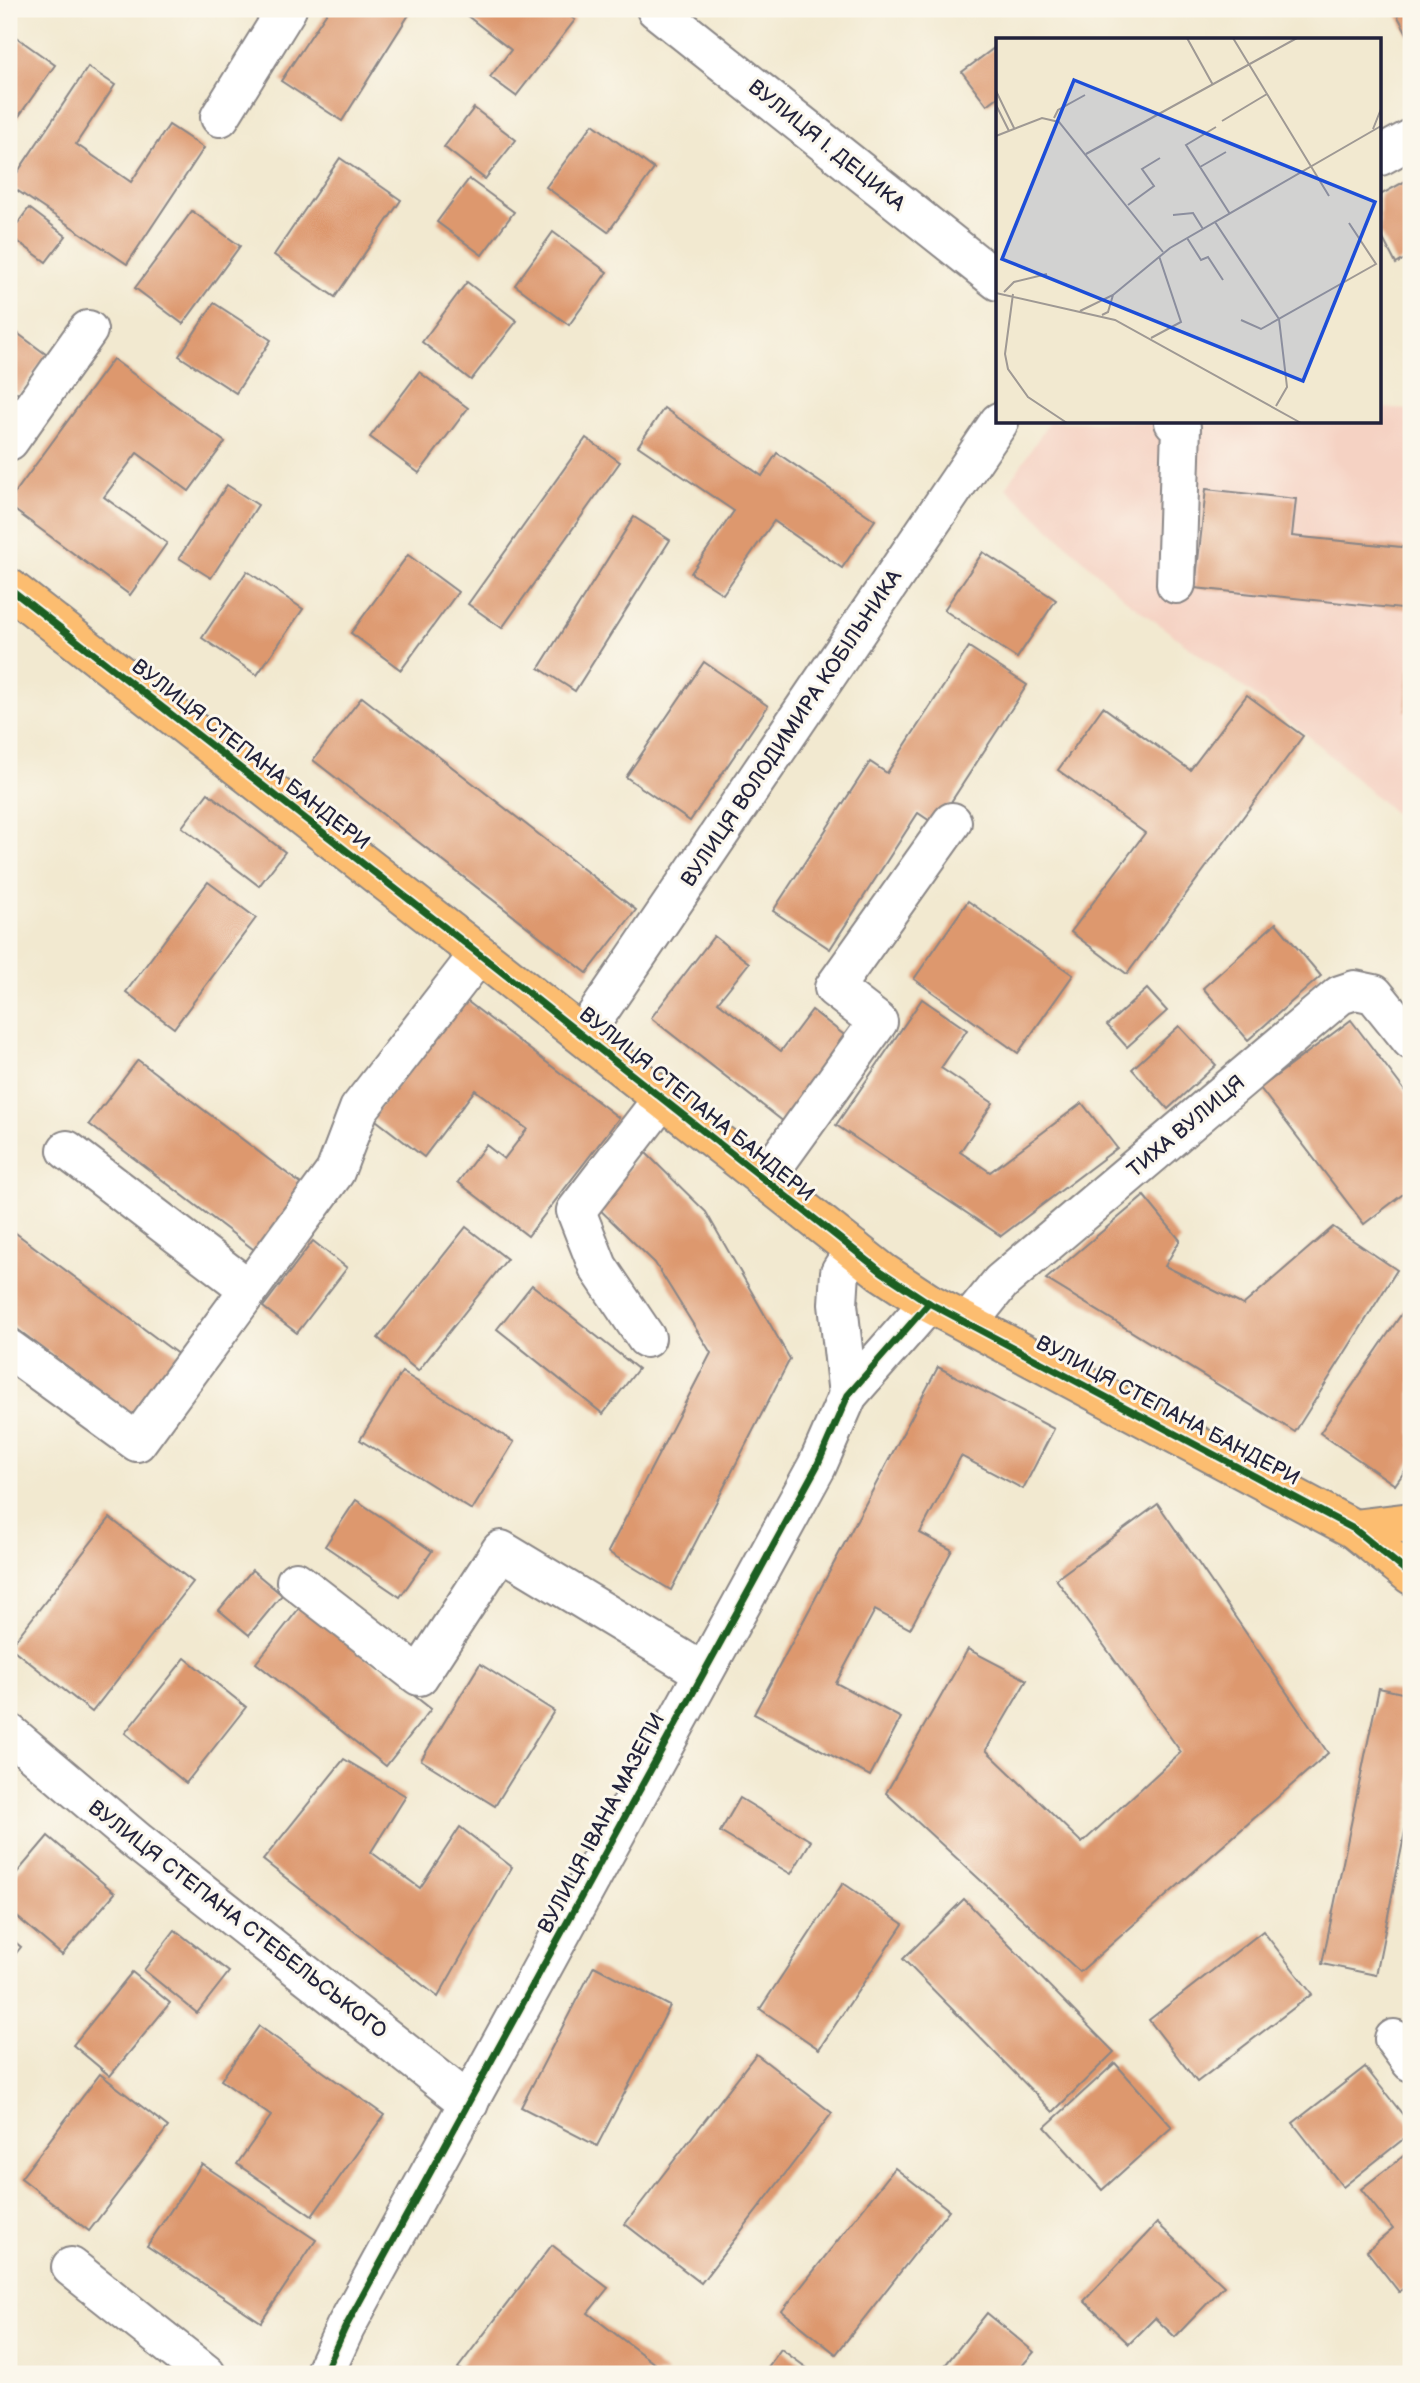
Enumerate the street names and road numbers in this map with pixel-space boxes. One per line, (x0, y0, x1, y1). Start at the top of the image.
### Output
street label: ВУЛИЦЯ І. ДЕЦИКА (743, 74, 910, 216)
street label: ВУЛИЦЯ ВОЛОДИМИРА КОБІЛЬНИКА (676, 565, 907, 891)
street label: ВУЛИЦЯ СТЕПАНА БАНДЕРИ (127, 654, 375, 855)
street label: ВУЛИЦЯ СТЕПАНА БАНДЕРИ (574, 1002, 819, 1207)
street label: ТИХА ВУЛИЦЯ (1123, 1070, 1250, 1183)
street label: ВУЛИЦЯ СТЕПАНА БАНДЕРИ (1032, 1330, 1304, 1491)
street label: ВУЛИЦЯ ІВАНА МАЗЕПИ (533, 1709, 670, 1938)
street label: ВУЛИЦЯ СТЕПАНА СТЕБЕЛЬСЬКОГО (83, 1795, 392, 2044)

